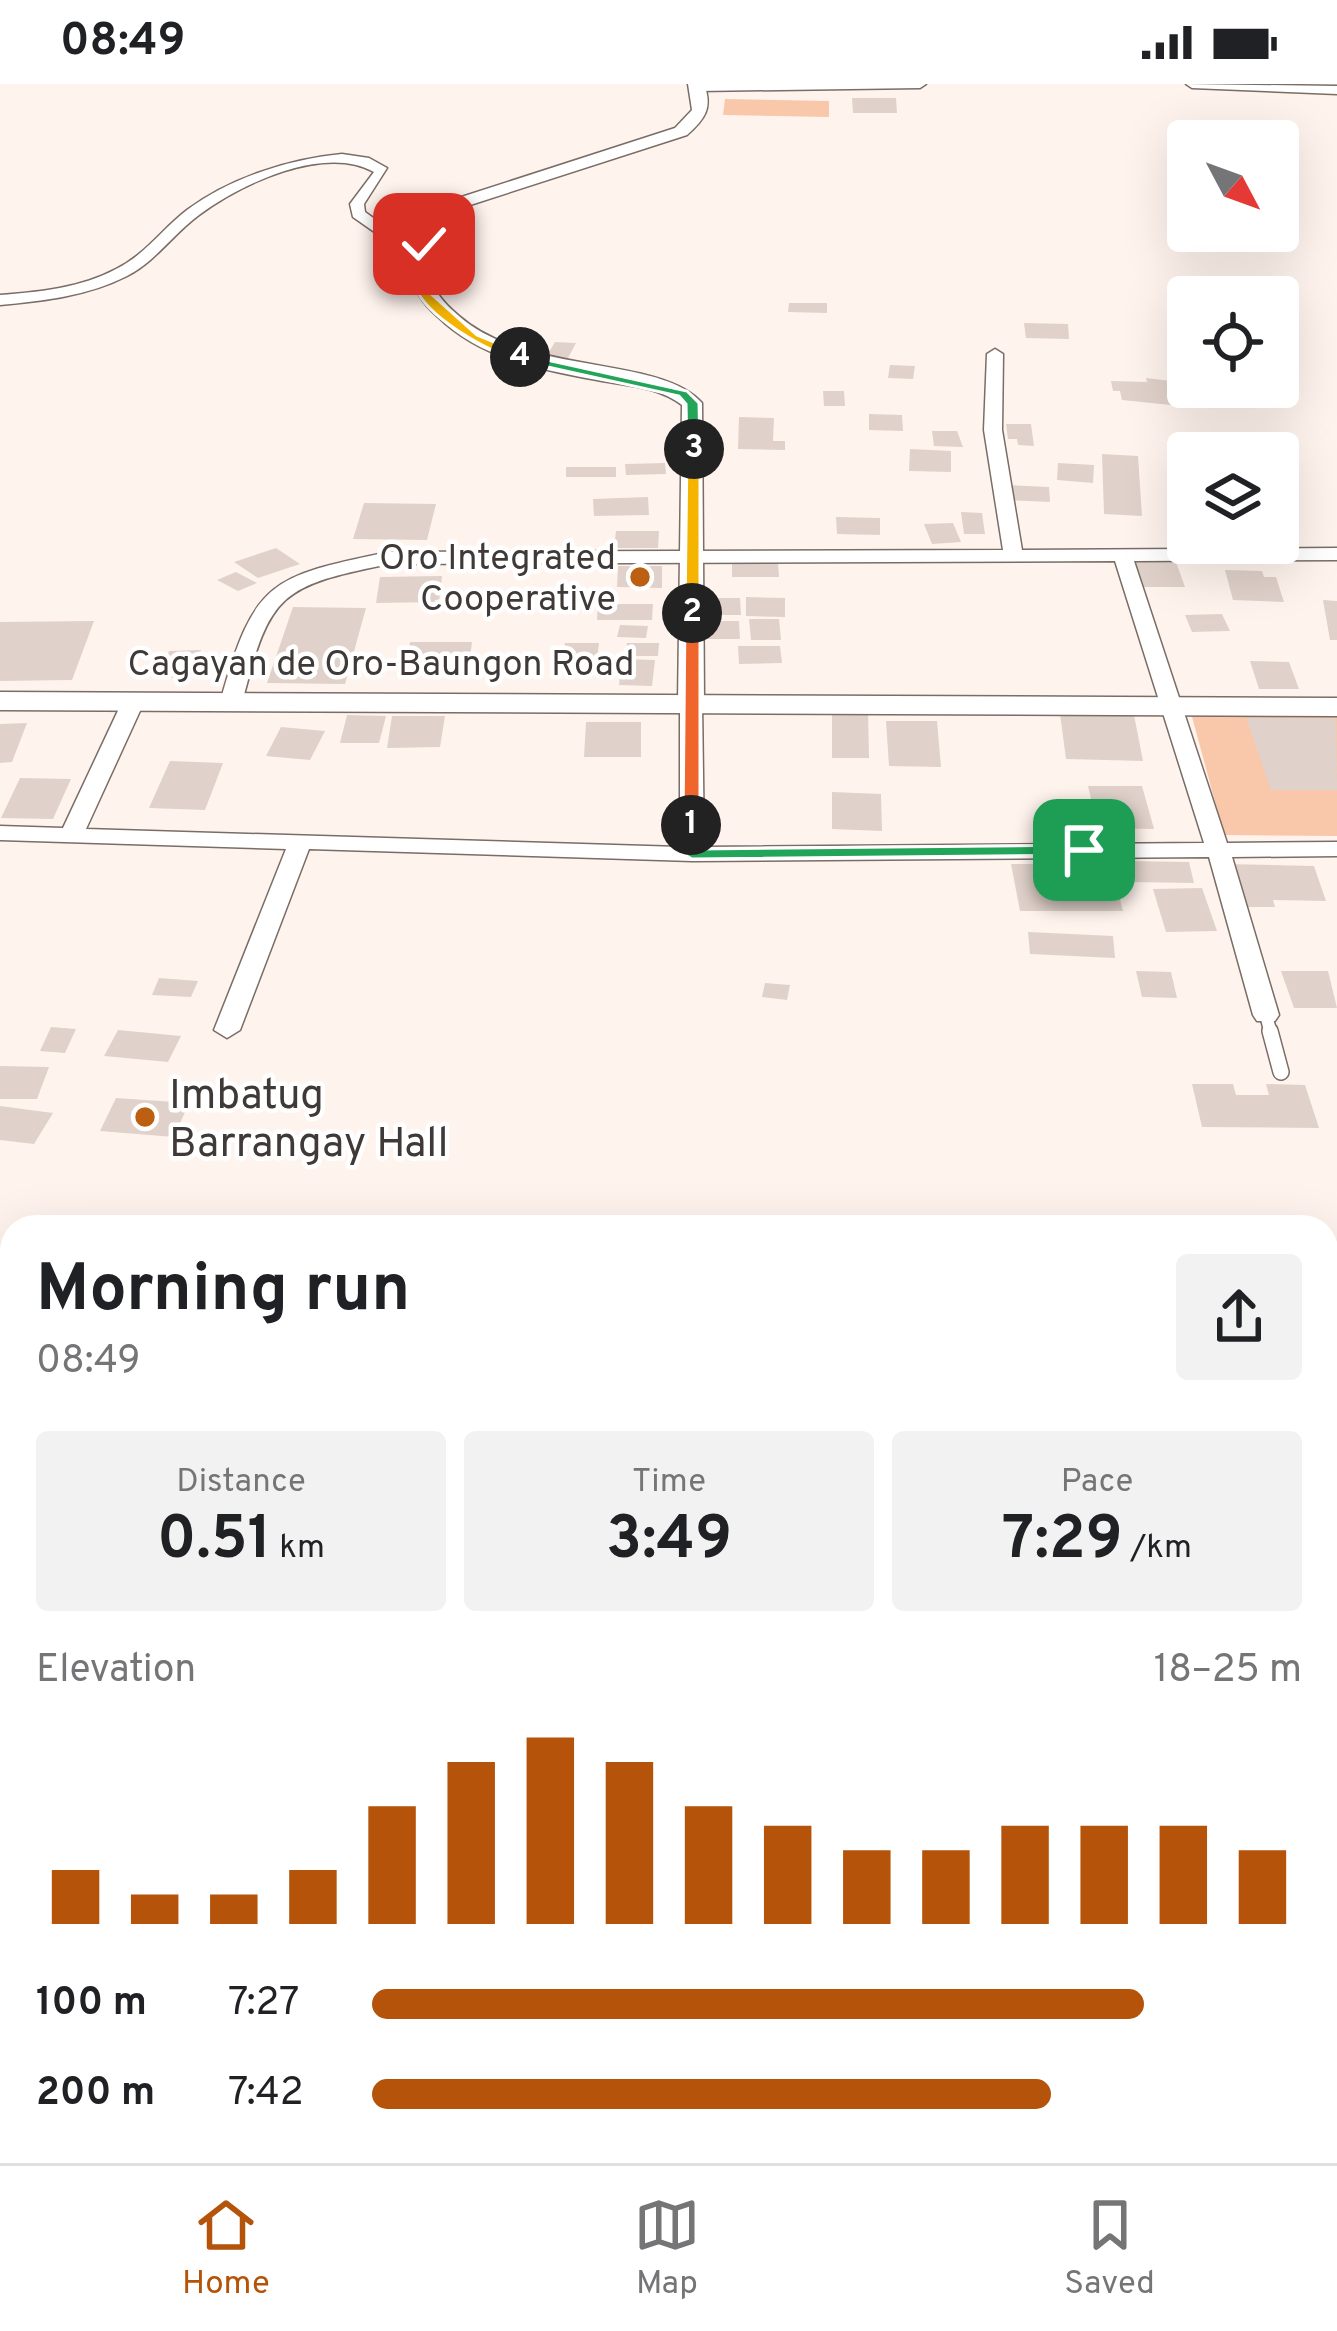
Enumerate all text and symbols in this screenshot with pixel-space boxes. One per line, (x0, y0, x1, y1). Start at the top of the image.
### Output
text: 08:49 (60, 14, 185, 71)
north arrow (1167, 120, 1299, 252)
map controls (1167, 120, 1299, 564)
pin (373, 193, 475, 295)
icon: check (391, 211, 457, 277)
button: locate (1167, 276, 1299, 408)
pin: 4 (490, 327, 550, 387)
text: 4 (509, 336, 531, 378)
pin: 3 (664, 419, 724, 479)
text: 3 (684, 428, 704, 470)
button: layers (1167, 432, 1299, 564)
place label: Oro Integrated Cooperative (379, 537, 616, 624)
marker: Oro Integrated Cooperative (627, 564, 653, 590)
pin: 2 (662, 583, 722, 643)
text: 2 (682, 592, 702, 634)
street label: Cagayan de Oro-Baungon Road (128, 643, 634, 689)
pin: 1 (661, 795, 721, 855)
pin (1033, 799, 1135, 901)
text: 1 (684, 804, 698, 846)
icon: arrive (1051, 817, 1117, 883)
place label: Imbatug Barrangay Hall (169, 1071, 448, 1172)
marker: Imbatug Barrangay Hall (132, 1104, 158, 1130)
text: Morning run (36, 1251, 410, 1334)
button: share (1176, 1254, 1302, 1380)
text: 08:49 (36, 1338, 141, 1387)
text: Distance (176, 1462, 306, 1504)
text: Time (632, 1462, 706, 1504)
text: Pace (1061, 1462, 1133, 1504)
text: 0.51 (157, 1504, 272, 1580)
text: 3:49 (606, 1504, 732, 1580)
text: 7:29 (1002, 1504, 1123, 1580)
text: km (272, 1528, 325, 1570)
text: /km (1123, 1528, 1192, 1570)
text: Elevation (36, 1647, 196, 1696)
text: 18–25 m (1154, 1647, 1302, 1696)
text: 100 m (36, 1980, 147, 2029)
text: 7:27 (228, 1980, 299, 2029)
text: 200 m (36, 2070, 155, 2119)
text: 7:42 (228, 2070, 304, 2119)
tab: Home (182, 2192, 270, 2306)
tab: Map (634, 2192, 700, 2306)
tab: Saved (1064, 2192, 1155, 2306)

